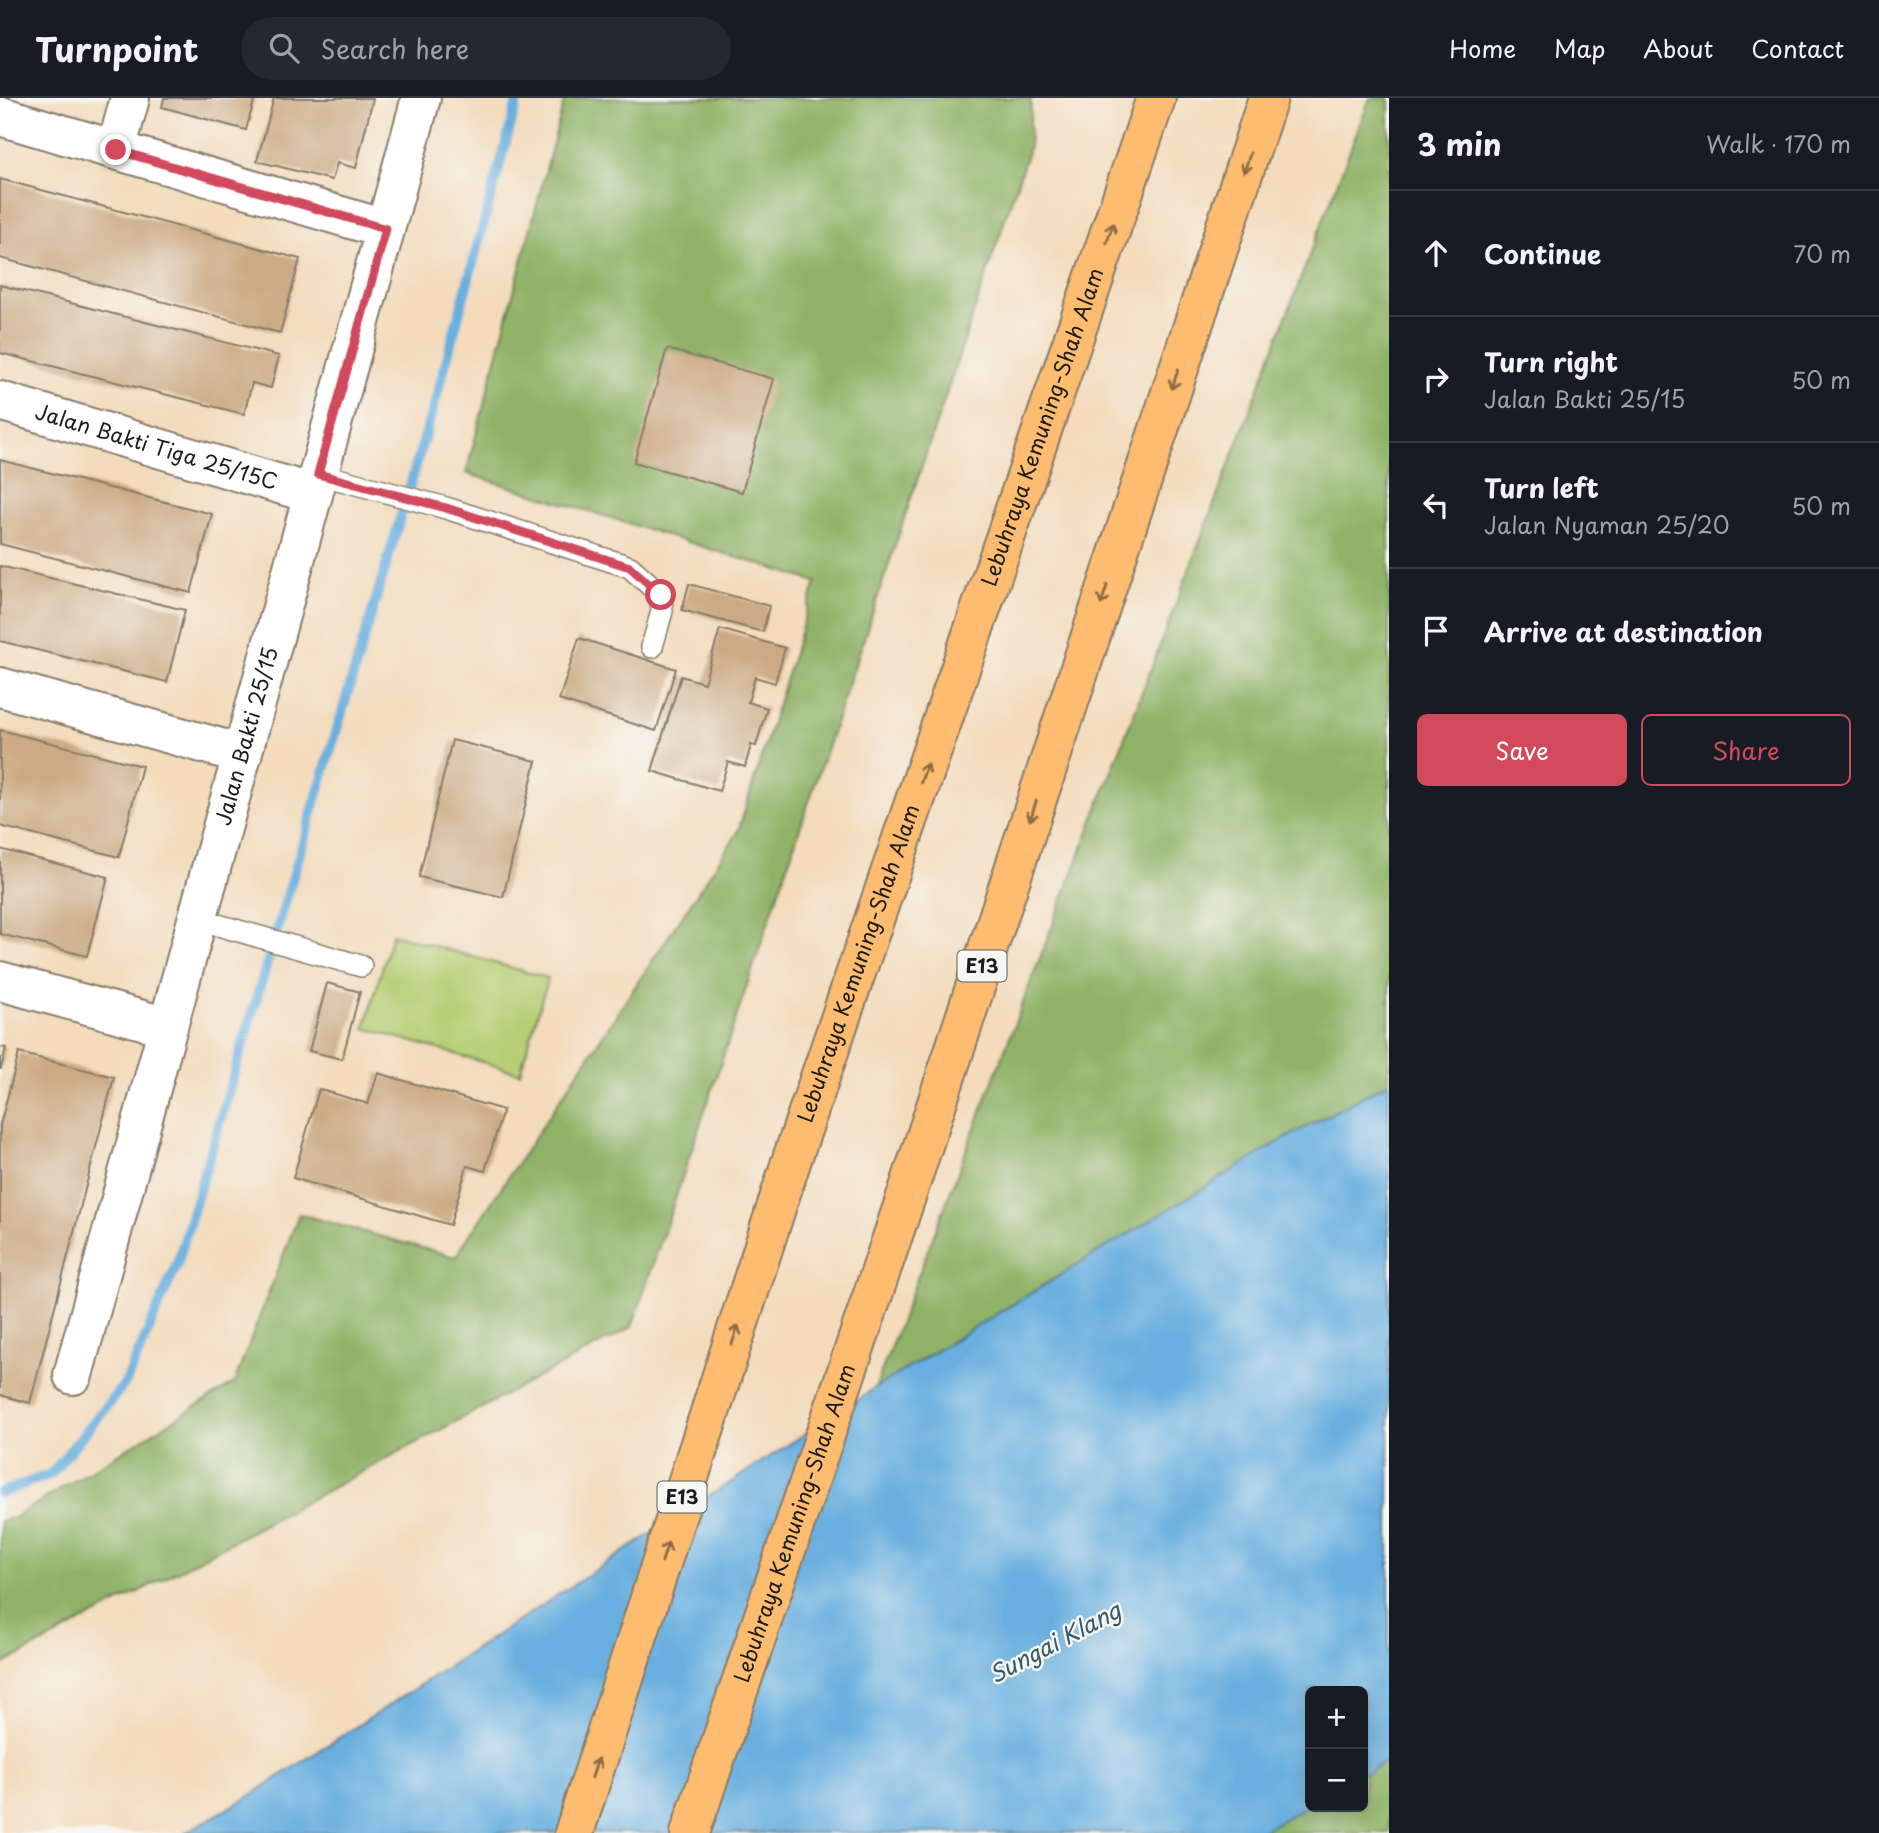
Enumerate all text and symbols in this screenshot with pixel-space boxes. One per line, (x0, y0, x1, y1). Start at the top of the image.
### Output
search box (241, 17, 731, 80)
text: Turnpoint (35, 23, 199, 73)
icon: search (265, 29, 303, 67)
text: Search here (321, 29, 469, 68)
text: Home (1449, 30, 1516, 66)
text: Map (1554, 30, 1605, 66)
text: About (1643, 30, 1713, 66)
text: Contact (1751, 30, 1844, 66)
text: 3 min (1417, 121, 1502, 166)
text: Walk · 170 m (1706, 126, 1851, 161)
route end (100, 134, 131, 165)
one-way arrow (1239, 151, 1252, 173)
one-way arrow (1105, 223, 1117, 245)
icon: ahead (1417, 234, 1455, 272)
text: Continue (1484, 234, 1601, 273)
text: 70 m (1793, 236, 1851, 271)
street label: Lebuhraya Kemuning-Shah Alam (972, 263, 1111, 590)
text: Turn right (1484, 342, 1618, 381)
icon: right (1417, 360, 1455, 398)
text: 50 m (1791, 362, 1851, 397)
one-way arrow (1168, 368, 1181, 390)
text: Jalan Bakti 25/15 (1484, 381, 1685, 416)
street label: Jalan Bakti Tiga 25/15C (32, 394, 282, 497)
text: Turn left (1484, 468, 1599, 507)
icon: left (1417, 486, 1455, 524)
text: 50 m (1791, 488, 1851, 523)
text: Jalan Nyaman 25/20 (1484, 507, 1729, 542)
route start (645, 579, 676, 610)
one-way arrow (1097, 584, 1110, 606)
icon: arrive (1417, 612, 1455, 650)
text: Arrive at destination (1484, 612, 1763, 651)
street label: Jalan Bakti 25/15 (206, 643, 285, 829)
button: Save (1417, 714, 1627, 786)
button: Share (1641, 714, 1851, 786)
one-way arrow (918, 762, 931, 784)
street label: Lebuhraya Kemuning-Shah Alam (788, 799, 927, 1126)
one-way arrow (1026, 800, 1039, 822)
road number: E13 (958, 950, 1006, 982)
one-way arrow (729, 1324, 742, 1346)
street label: Lebuhraya Kemuning-Shah Alam (724, 1359, 862, 1686)
road number: E13 (658, 1482, 706, 1512)
one-way arrow (660, 1541, 672, 1563)
water label: Sungai Klang (982, 1591, 1128, 1691)
map controls (1305, 1686, 1368, 1812)
button: + (1305, 1686, 1368, 1749)
button: − (1305, 1749, 1368, 1812)
one-way arrow (589, 1757, 602, 1779)

